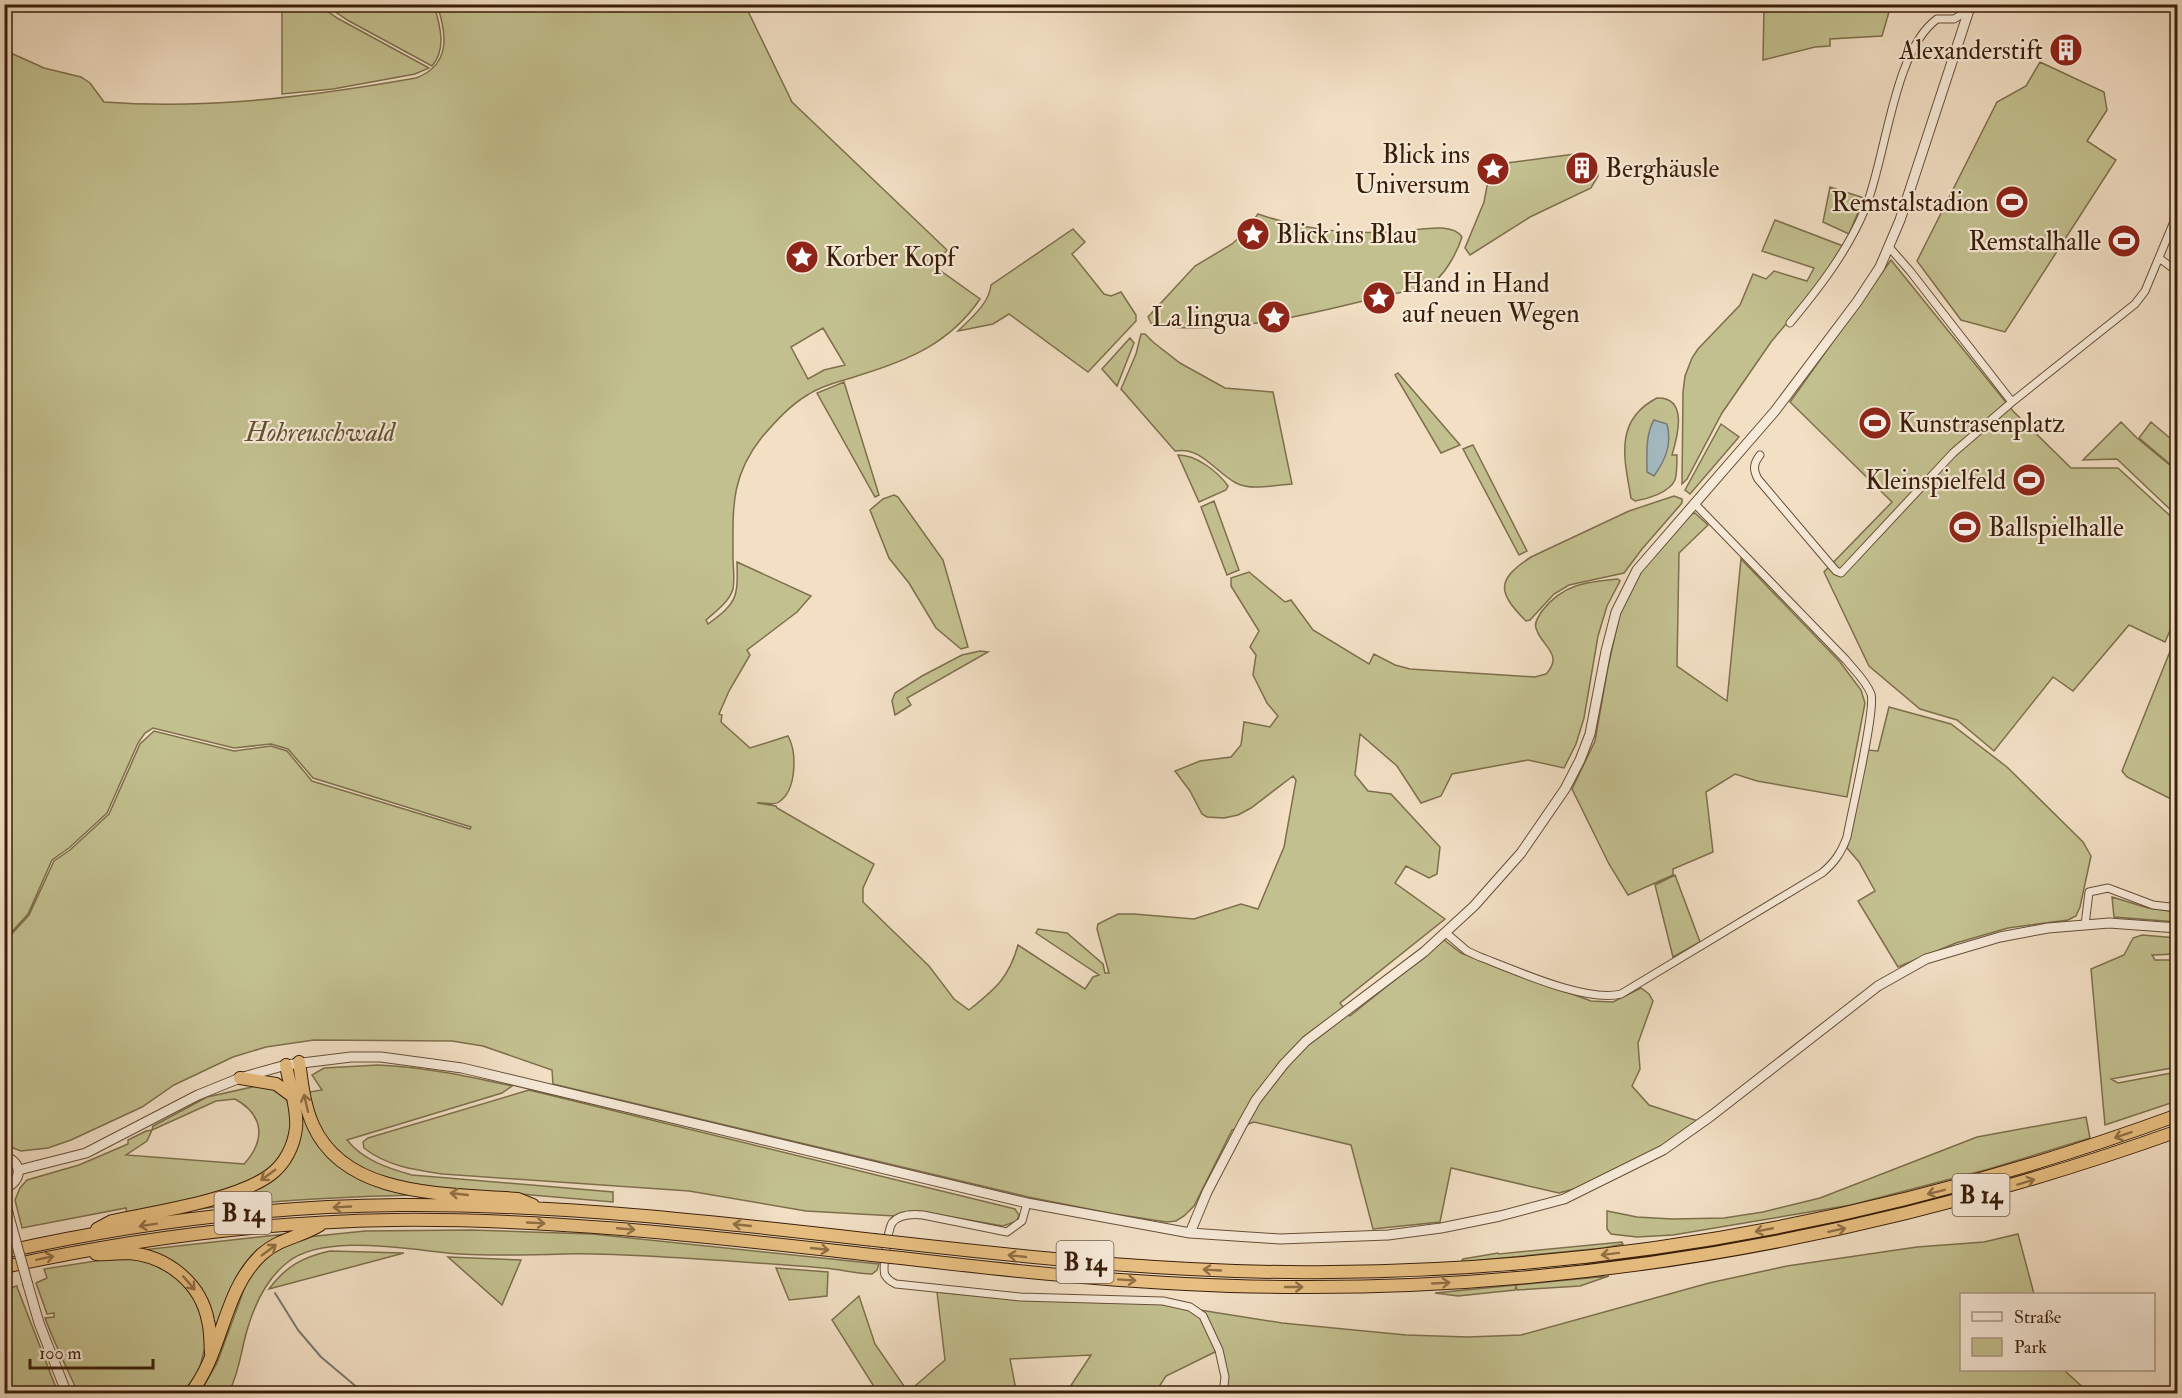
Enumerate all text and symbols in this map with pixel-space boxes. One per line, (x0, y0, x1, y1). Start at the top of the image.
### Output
building icon: Alexanderstift (2048, 32, 2084, 68)
place label: Alexanderstift (1898, 35, 2043, 67)
place label: Blick ins Universum (1355, 139, 1470, 201)
building icon: Berghäusle (1564, 150, 1600, 186)
place icon: Blick ins Universum (1475, 151, 1511, 187)
place label: Berghäusle (1605, 153, 1719, 185)
sports icon: Remstalstadion (1994, 184, 2030, 220)
place label: Remstalstadion (1831, 187, 1989, 219)
place icon: Blick ins Blau (1235, 216, 1271, 252)
place label: Blick ins Blau (1276, 219, 1417, 251)
sports icon: Remstalhalle (2106, 223, 2142, 259)
place label: Remstalhalle (1968, 226, 2101, 258)
place icon: Korber Kopf (784, 239, 820, 275)
place label: Korber Kopf (825, 242, 959, 275)
place label: Hand in Hand auf neuen Wegen (1402, 268, 1580, 330)
place icon: Hand in Hand auf neuen Wegen (1361, 280, 1397, 316)
place icon: La lingua (1256, 299, 1292, 335)
place label: La lingua (1152, 302, 1251, 334)
sports icon: Kunstrasenplatz (1857, 405, 1893, 441)
place label: Kunstrasenplatz (1898, 408, 2065, 441)
park label: Hohreuschwald (244, 417, 397, 449)
sports icon: Kleinspielfeld (2011, 462, 2047, 498)
place label: Kleinspielfeld (1865, 465, 2006, 498)
sports icon: Ballspielhalle (1947, 509, 1983, 545)
place label: Ballspielhalle (1988, 512, 2124, 545)
one-way arrow (300, 1093, 311, 1113)
one-way arrow (2114, 1130, 2132, 1141)
one-way arrow (260, 1169, 276, 1181)
road number: B 14 (1952, 1174, 2010, 1216)
one-way arrow (2016, 1176, 2035, 1187)
one-way arrow (1927, 1186, 1946, 1198)
one-way arrow (450, 1188, 470, 1199)
road number: B 14 (214, 1192, 272, 1234)
one-way arrow (332, 1201, 352, 1212)
one-way arrow (525, 1218, 545, 1229)
one-way arrow (138, 1219, 158, 1230)
one-way arrow (733, 1220, 753, 1231)
one-way arrow (616, 1224, 636, 1235)
one-way arrow (1827, 1224, 1846, 1236)
one-way arrow (1755, 1225, 1774, 1236)
road number: B 14 (1056, 1241, 1114, 1283)
one-way arrow (260, 1244, 276, 1257)
one-way arrow (810, 1244, 830, 1255)
one-way arrow (1601, 1249, 1620, 1260)
one-way arrow (1008, 1250, 1028, 1261)
one-way arrow (35, 1252, 54, 1264)
one-way arrow (1202, 1265, 1222, 1276)
one-way arrow (182, 1275, 196, 1290)
one-way arrow (1116, 1275, 1136, 1286)
one-way arrow (1431, 1278, 1451, 1289)
one-way arrow (1283, 1281, 1303, 1293)
legend (1960, 1293, 2155, 1371)
text: Straße (2014, 1306, 2062, 1329)
scale bar (30, 1332, 153, 1370)
text: Park (2014, 1336, 2047, 1359)
text: 100 m (39, 1342, 82, 1365)

